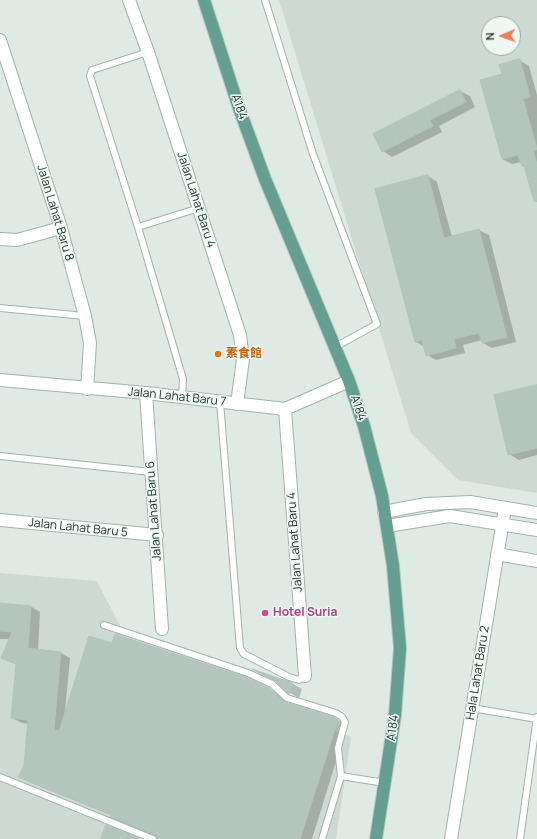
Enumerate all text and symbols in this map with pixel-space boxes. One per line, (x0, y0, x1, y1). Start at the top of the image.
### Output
north arrow (481, 16, 521, 56)
text: N (482, 32, 497, 41)
street label: A184 (228, 92, 250, 122)
street label: Jalan Lahat Baru 4 (174, 150, 218, 250)
street label: Jalan Lahat Baru 8 (34, 163, 76, 263)
place label: 素食館 (226, 347, 262, 361)
marker: 素食館 (213, 349, 223, 359)
street label: Jalan Lahat Baru 7 (127, 385, 227, 409)
street label: A184 (347, 393, 369, 423)
street label: Jalan Lahat Baru 6 (143, 460, 165, 562)
street label: Jalan Lahat Baru 4 (284, 492, 306, 592)
street label: Jalan Lahat Baru 5 (28, 516, 128, 540)
place label: Hotel Suria (273, 606, 337, 620)
marker: Hotel Suria (260, 608, 270, 618)
street label: Hala Lahat Baru 2 (463, 625, 493, 721)
street label: A184 (384, 714, 402, 742)

